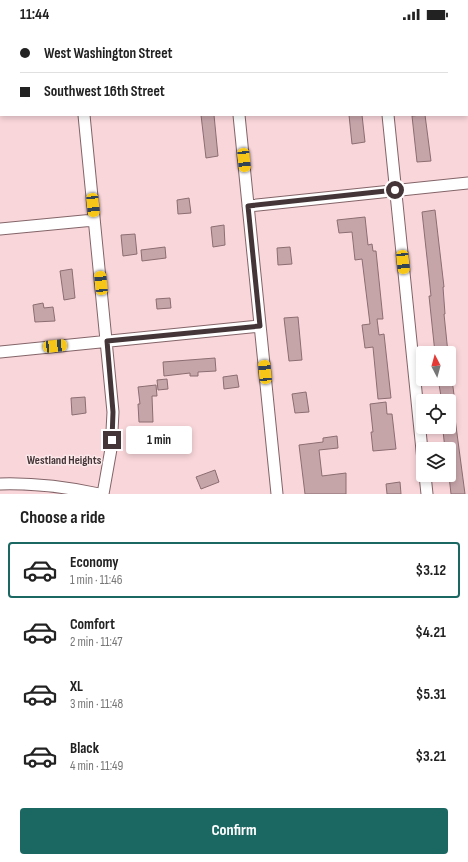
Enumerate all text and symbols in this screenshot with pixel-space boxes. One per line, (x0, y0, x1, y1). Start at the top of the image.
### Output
text: 11:44 (20, 5, 49, 24)
text: West Washington Street (44, 44, 173, 63)
text: Southwest 16th Street (44, 82, 165, 101)
car (237, 147, 251, 173)
route start (386, 181, 404, 199)
car (86, 192, 100, 218)
car (396, 249, 410, 275)
car (94, 270, 108, 296)
car (42, 339, 68, 353)
north arrow (416, 346, 456, 386)
map controls (416, 346, 456, 482)
car (258, 359, 272, 385)
button: locate (416, 394, 456, 434)
callout: 1 min (126, 426, 192, 454)
route end (103, 431, 121, 449)
text: 1 min (147, 432, 171, 448)
button: layers (416, 442, 456, 482)
district label: Westland Heights (27, 453, 102, 468)
text: Choose a ride (20, 507, 105, 528)
icon: car (22, 552, 58, 588)
text: Economy (70, 553, 119, 572)
text: $3.12 (415, 561, 446, 580)
text: 1 min · 11:46 (70, 572, 122, 588)
icon: car (22, 614, 58, 650)
text: Comfort (70, 615, 115, 634)
text: $4.21 (415, 623, 446, 642)
text: 2 min · 11:47 (70, 634, 123, 650)
icon: car (22, 676, 58, 712)
text: XL (70, 677, 83, 696)
text: $5.31 (416, 685, 446, 704)
text: 3 min · 11:48 (70, 696, 123, 712)
icon: car (22, 738, 58, 774)
text: Black (70, 739, 99, 758)
text: $3.21 (415, 747, 446, 766)
text: 4 min · 11:49 (70, 758, 123, 774)
button: Confirm (20, 808, 448, 854)

